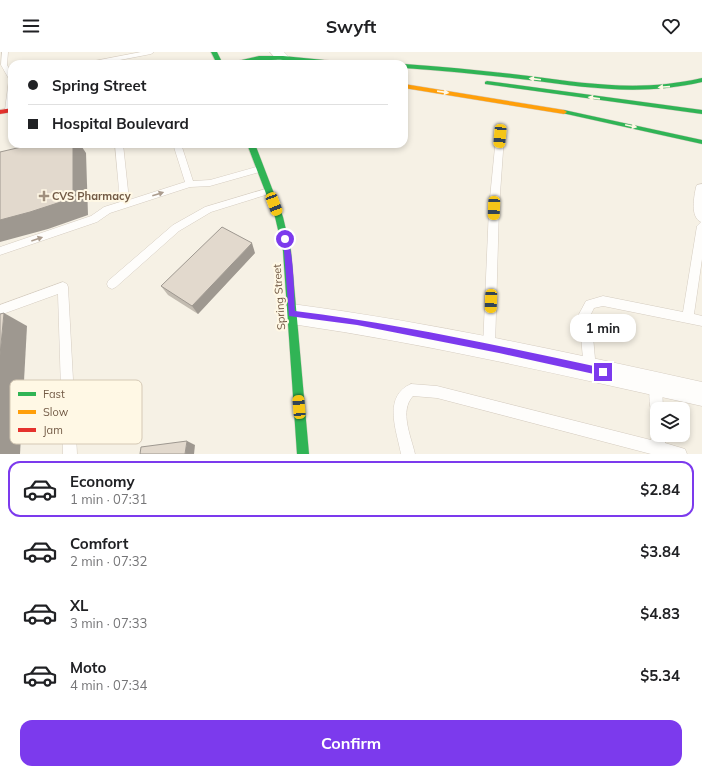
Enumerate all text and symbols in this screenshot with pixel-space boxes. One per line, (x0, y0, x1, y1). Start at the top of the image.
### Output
icon: menu (20, 15, 42, 37)
text: Swyft (326, 15, 376, 38)
icon: heart (660, 15, 682, 37)
text: Spring Street (52, 76, 146, 95)
one-way arrow (528, 76, 541, 82)
one-way arrow (658, 83, 670, 90)
one-way arrow (437, 89, 449, 95)
one-way arrow (588, 95, 600, 101)
text: Hospital Boulevard (52, 114, 189, 133)
one-way arrow (625, 123, 637, 129)
car (493, 124, 507, 148)
place label: CVS Pharmacy (52, 189, 131, 203)
marker: CVS Pharmacy (39, 191, 49, 201)
one-way arrow (153, 191, 165, 197)
car (264, 191, 284, 217)
car (488, 196, 500, 220)
route start (276, 230, 294, 248)
one-way arrow (31, 236, 43, 242)
street label: Spring Street (270, 263, 288, 331)
car (485, 289, 497, 313)
callout: 1 min (570, 314, 636, 342)
text: 1 min (586, 320, 620, 336)
route end (594, 363, 612, 381)
legend (10, 380, 142, 444)
text: Fast (43, 387, 65, 401)
car (292, 395, 306, 419)
map controls (650, 402, 690, 442)
button: layers (650, 402, 690, 442)
text: Slow (43, 405, 69, 419)
text: Jam (43, 423, 63, 437)
icon: car (22, 471, 58, 507)
text: Economy (70, 472, 135, 491)
text: $2.84 (640, 480, 680, 499)
text: 1 min · 07:31 (70, 491, 147, 507)
icon: car (22, 533, 58, 569)
text: Comfort (70, 534, 128, 553)
text: $3.84 (640, 542, 680, 561)
text: 2 min · 07:32 (70, 553, 147, 569)
icon: car (22, 595, 58, 631)
text: XL (70, 596, 88, 615)
text: $4.83 (640, 604, 680, 623)
text: 3 min · 07:33 (70, 615, 147, 631)
icon: car (22, 657, 58, 693)
text: Moto (70, 658, 106, 677)
text: $5.34 (640, 666, 680, 685)
text: 4 min · 07:34 (70, 677, 147, 693)
button: Confirm (20, 720, 682, 766)

